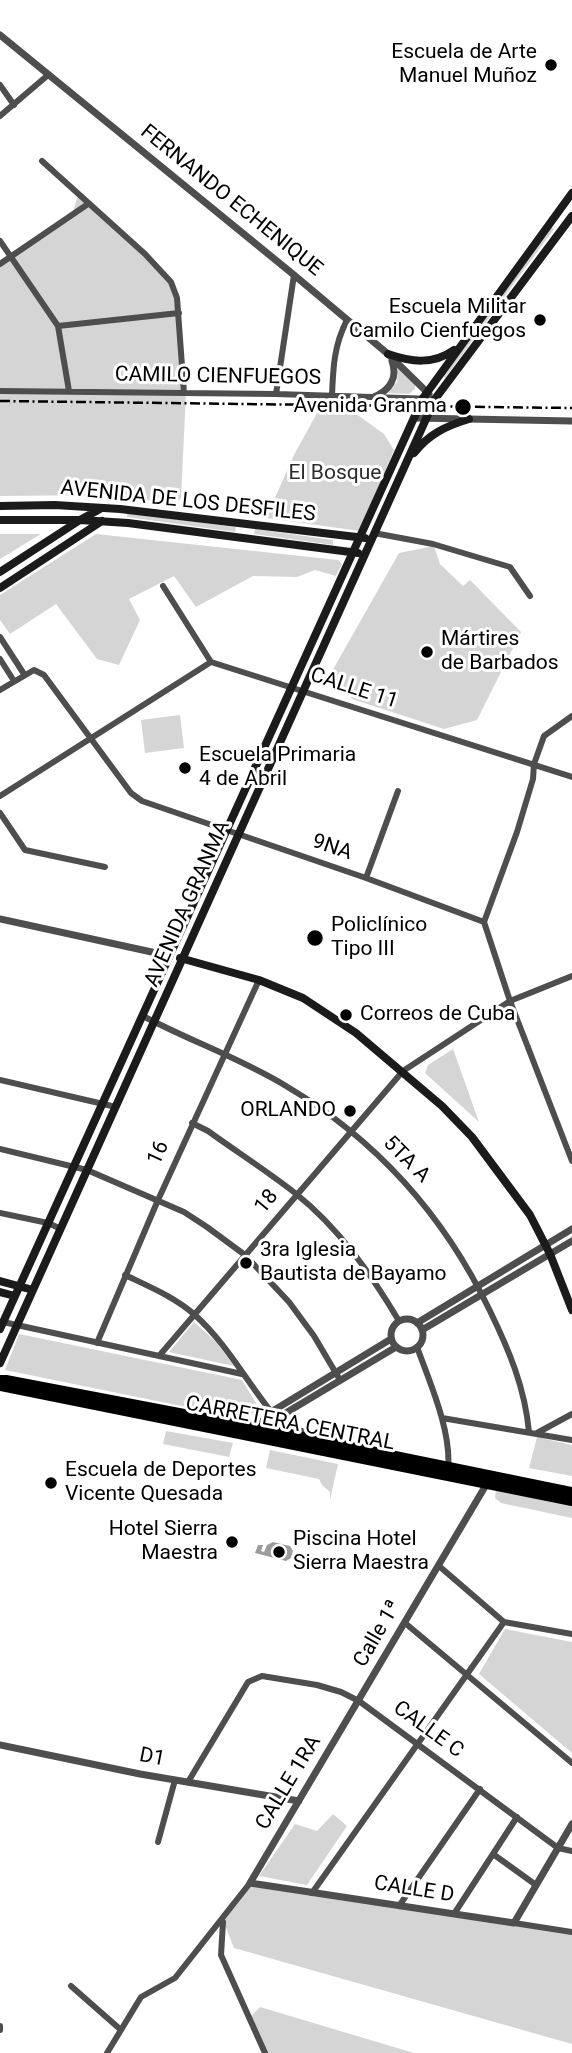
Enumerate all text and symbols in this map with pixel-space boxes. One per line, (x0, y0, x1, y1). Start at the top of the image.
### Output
place label: Escuela de Arte Manuel Muñoz (391, 40, 537, 90)
marker: Escuela de Arte Manuel Muñoz (543, 57, 559, 73)
street label: FERNANDO ECHENIQUE (135, 120, 327, 282)
place label: Escuela Militar Camilo Cienfuegos (349, 295, 526, 345)
marker: Escuela Militar Camilo Cienfuegos (532, 312, 548, 328)
street label: CAMILO CIENFUEGOS (115, 363, 321, 391)
place label: Avenida Granma (294, 394, 447, 420)
marker: Avenida Granma (453, 397, 473, 417)
park label: El Bosque (289, 461, 381, 487)
street label: AVENIDA DE LOS DESFILES (59, 476, 317, 528)
place label: Mártires de Barbados (441, 627, 559, 677)
marker: Mártires de Barbados (419, 644, 435, 660)
street label: CALLE 11 (307, 663, 401, 715)
place label: Escuela Primaria 4 de Abril (199, 743, 356, 793)
marker: Escuela Primaria 4 de Abril (177, 760, 193, 776)
street label: AVENIDA GRANMA (140, 817, 236, 991)
street label: 9NA (309, 829, 355, 867)
place label: Policlínico Tipo III (331, 913, 427, 963)
marker: Policlínico Tipo III (305, 928, 325, 948)
place label: Correos de Cuba (360, 1002, 515, 1028)
marker: Correos de Cuba (338, 1007, 354, 1023)
place label: ORLANDO (240, 1098, 336, 1124)
marker: ORLANDO (342, 1103, 358, 1119)
street label: 5TA A (377, 1131, 435, 1189)
street label: 16 (143, 1137, 175, 1169)
street label: 18 (250, 1185, 284, 1219)
place label: 3ra Iglesia Bautista de Bayamo (260, 1238, 447, 1288)
marker: 3ra Iglesia Bautista de Bayamo (238, 1255, 254, 1271)
street label: CARRETERA CENTRAL (183, 1391, 397, 1457)
place label: Escuela de Deportes Vicente Quesada (65, 1458, 257, 1508)
marker: Escuela de Deportes Vicente Quesada (43, 1475, 59, 1491)
place label: Hotel Sierra Maestra (109, 1517, 218, 1567)
place label: Piscina Hotel Sierra Maestra (293, 1527, 429, 1577)
marker: Hotel Sierra Maestra (224, 1534, 240, 1550)
marker: Piscina Hotel Sierra Maestra (271, 1544, 287, 1560)
street label: Calle 1ª (349, 1596, 407, 1672)
street label: CALLE C (388, 1696, 468, 1764)
street label: CALLE 1RA (251, 1731, 327, 1835)
street label: D1 (137, 1743, 167, 1773)
street label: CALLE D (372, 1871, 456, 1909)

